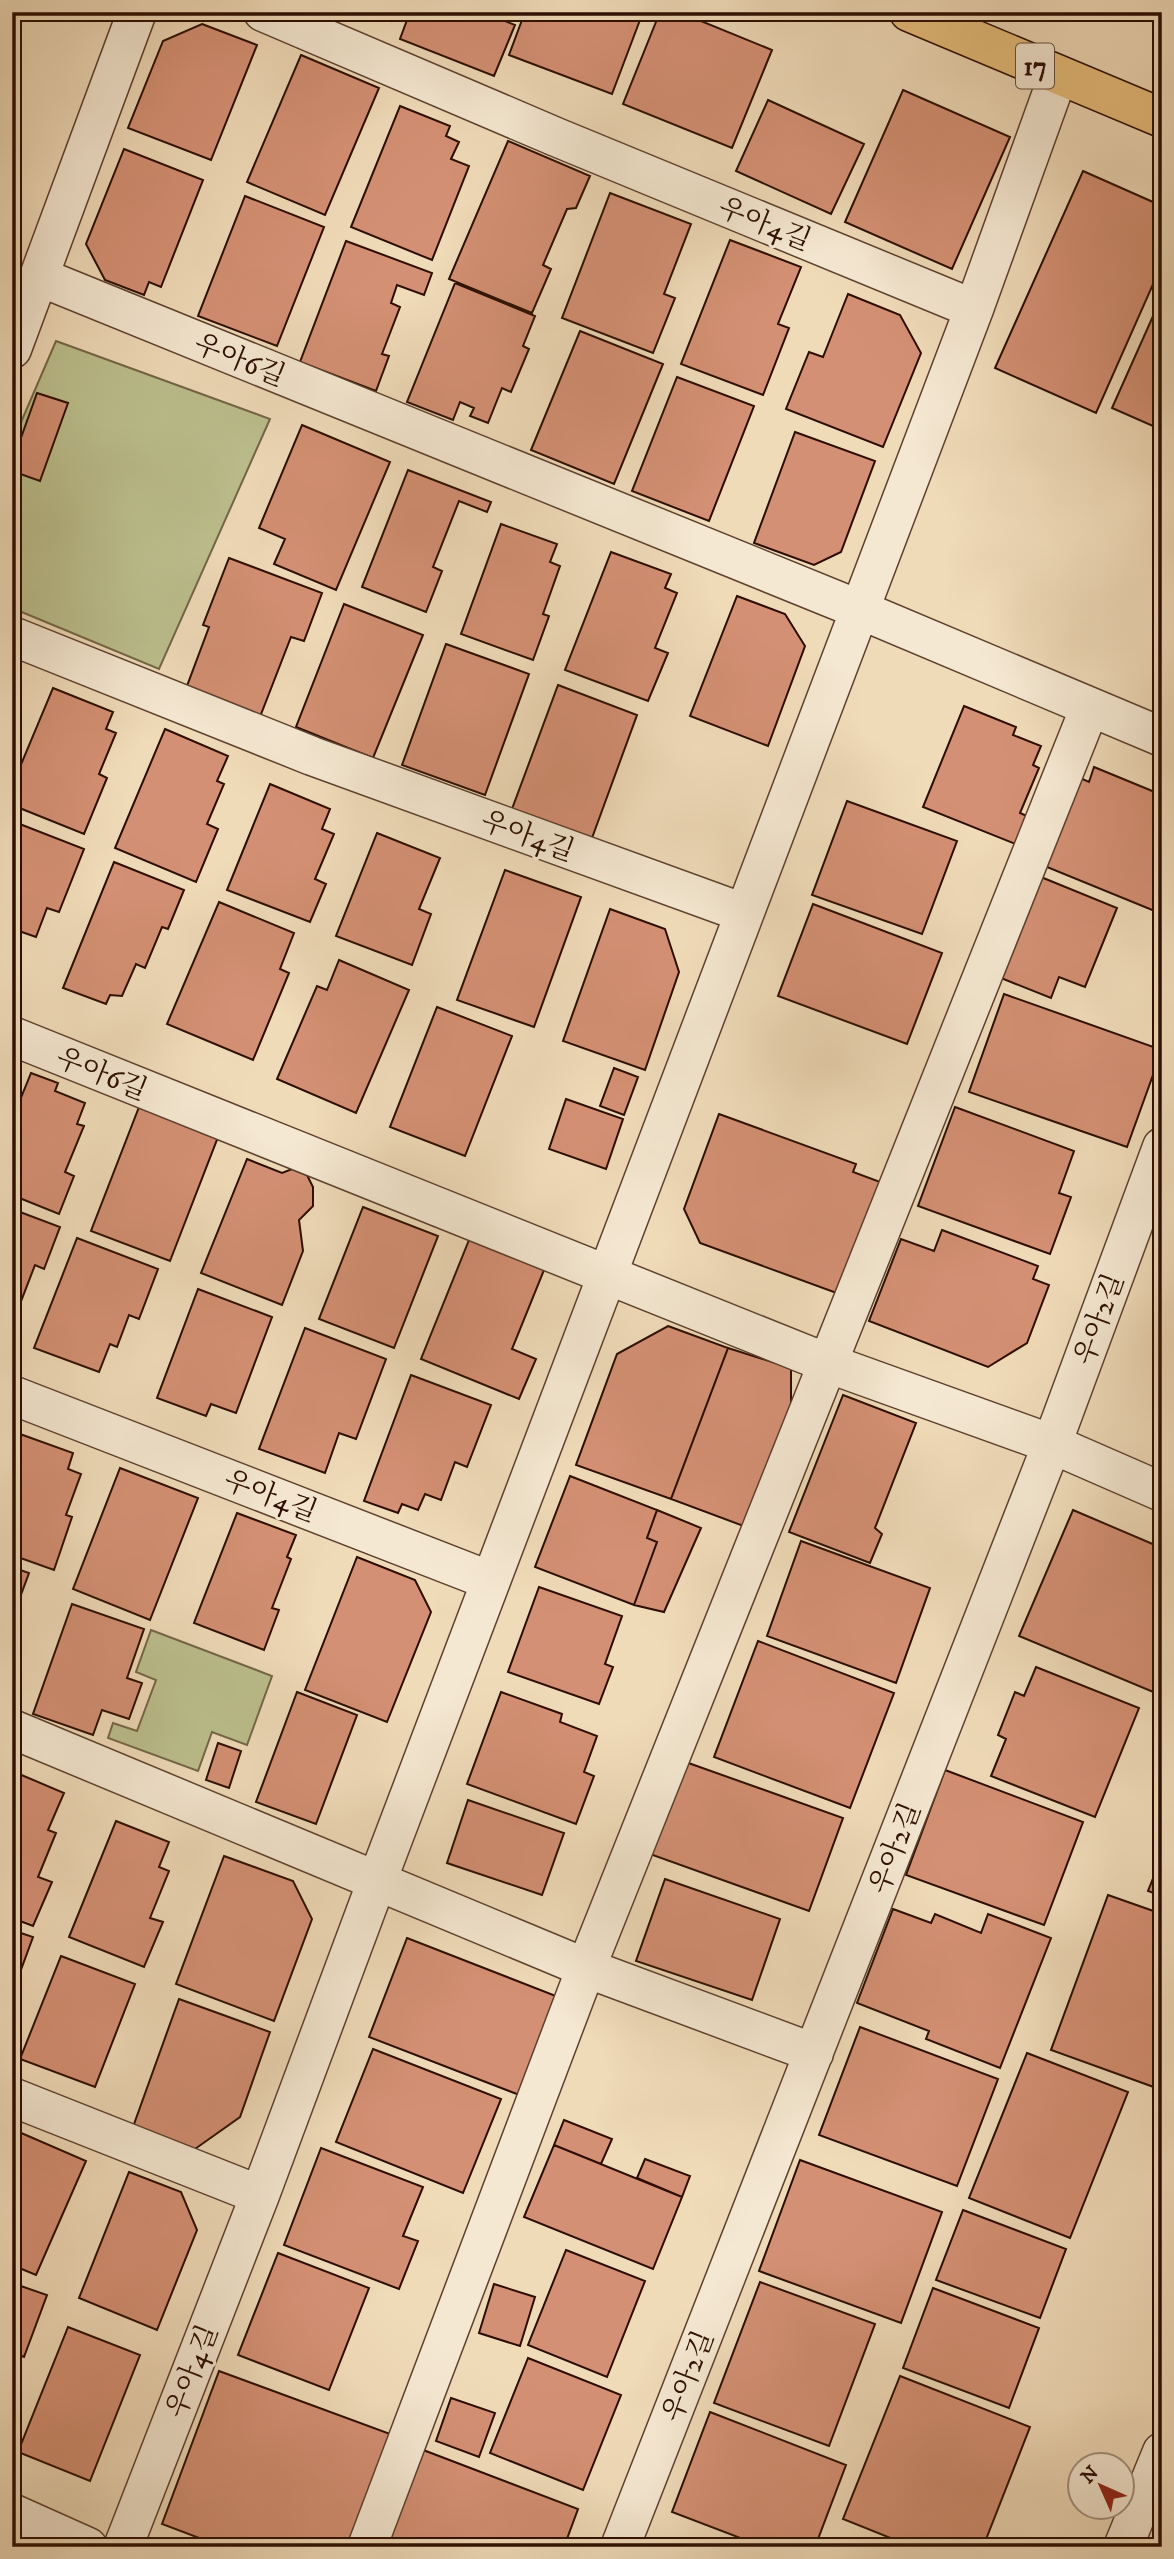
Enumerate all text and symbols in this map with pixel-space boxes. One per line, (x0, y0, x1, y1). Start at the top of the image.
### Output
road number: 17 (1016, 44, 1054, 88)
street label: 우아4길 (713, 190, 816, 259)
street label: 우아6길 (189, 326, 290, 395)
street label: 우아4길 (476, 803, 579, 869)
street label: 우아6길 (51, 1040, 152, 1109)
street label: 우아2길 (1067, 1269, 1132, 1370)
street label: 우아4길 (219, 1463, 322, 1530)
street label: 우아2길 (862, 1798, 929, 1899)
street label: 우아4길 (159, 2320, 226, 2423)
street label: 우아2길 (655, 2326, 722, 2427)
north arrow (1066, 2450, 1136, 2520)
text: N (1076, 2461, 1104, 2489)

